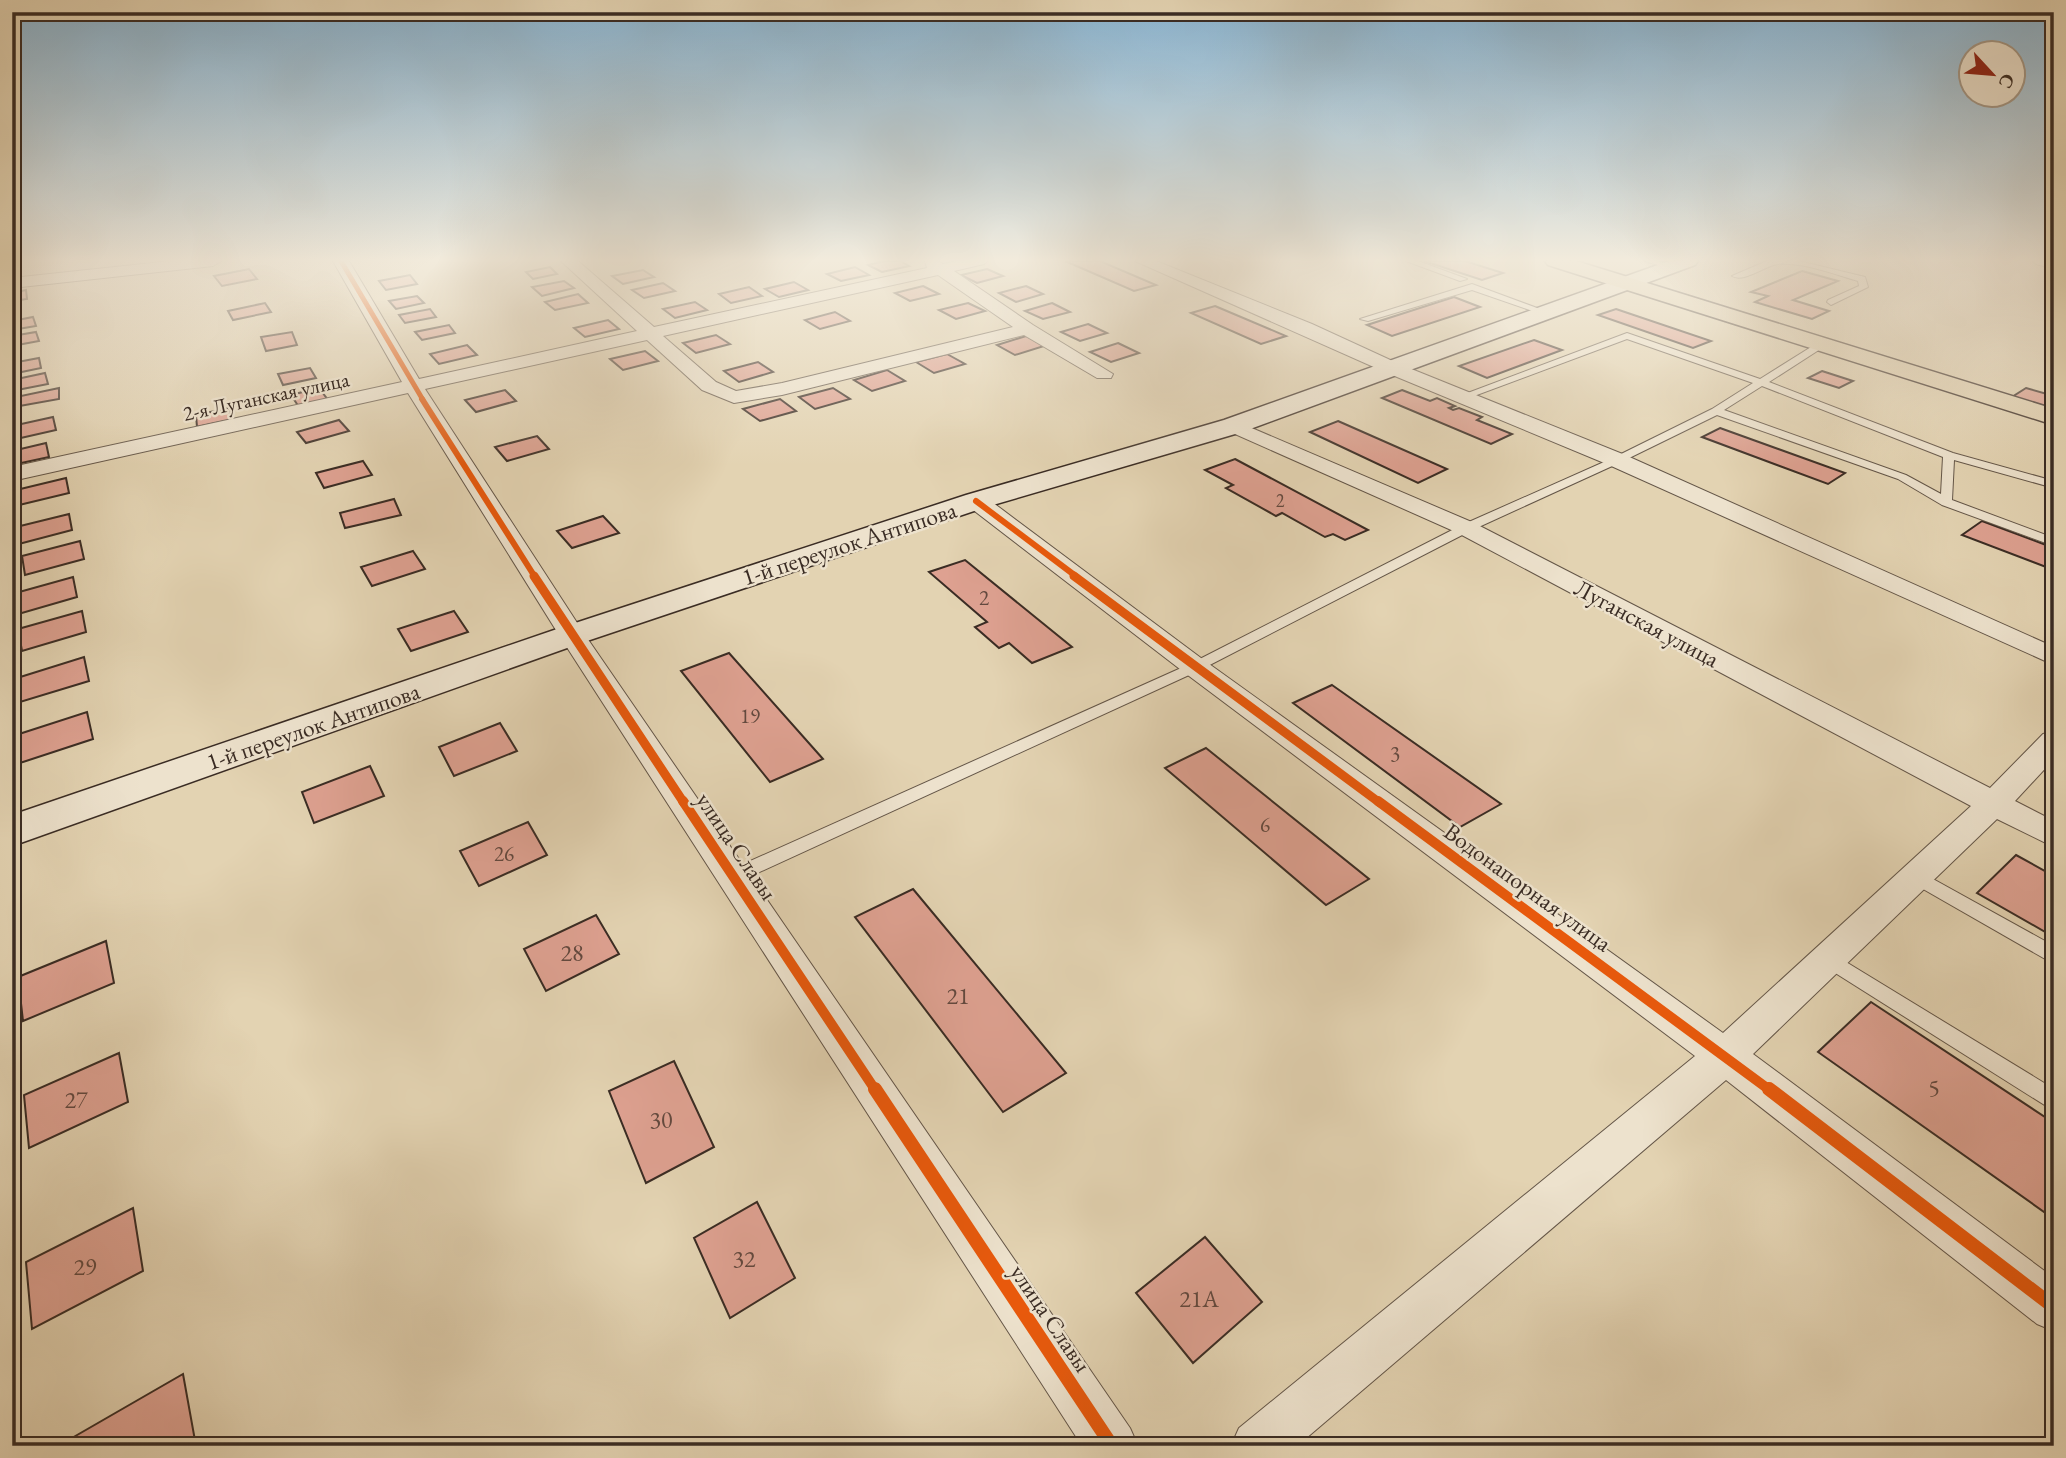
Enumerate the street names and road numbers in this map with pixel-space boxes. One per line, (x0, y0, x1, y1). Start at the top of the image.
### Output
street label: 2-я Луганская улица (180, 365, 352, 427)
street label: 1-й переулок Антипова (738, 494, 961, 592)
street label: Луганская улица (1569, 572, 1725, 674)
street label: 1-й переулок Антипова (202, 675, 424, 777)
street label: улица Славы (690, 786, 785, 906)
street label: Водонапорная улица (1438, 816, 1618, 959)
street label: улица Славы (1004, 1258, 1099, 1378)

